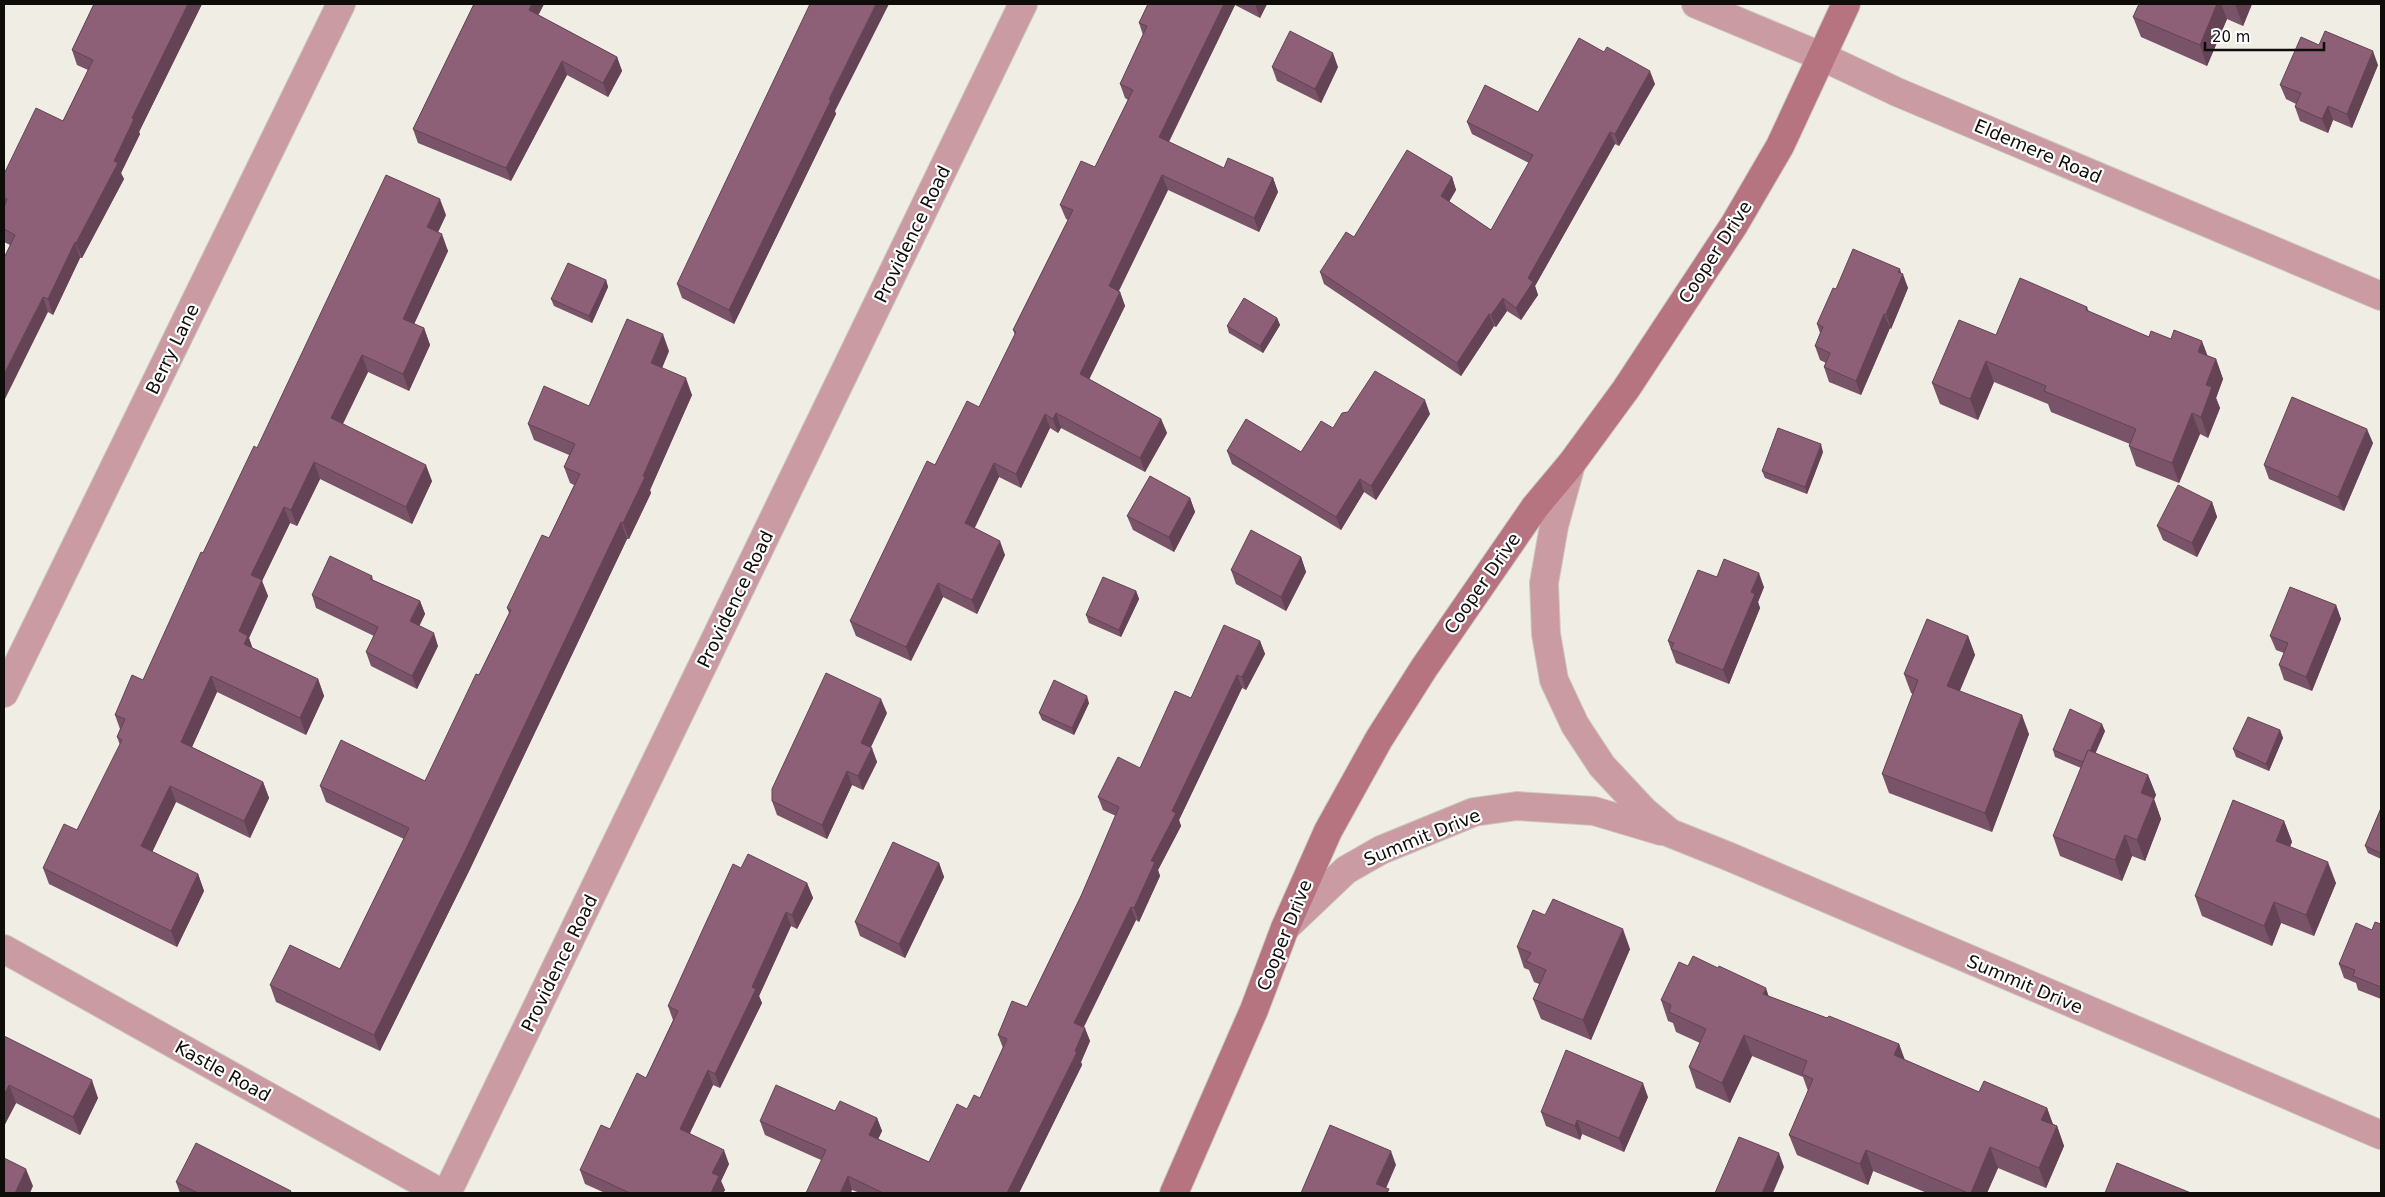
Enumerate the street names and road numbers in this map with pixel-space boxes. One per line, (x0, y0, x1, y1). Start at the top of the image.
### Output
street label: Eldemere Road (1971, 115, 2105, 187)
street label: Providence Road (870, 162, 954, 306)
street label: Cooper Drive (1674, 197, 1756, 307)
street label: Berry Lane (141, 300, 203, 398)
street label: Providence Road (693, 527, 777, 671)
street label: Cooper Drive (1439, 529, 1525, 637)
street label: Summit Drive (1361, 804, 1483, 870)
street label: Cooper Drive (1252, 876, 1316, 994)
street label: Providence Road (517, 891, 601, 1035)
street label: Summit Drive (1964, 950, 2086, 1018)
street label: Kastle Road (172, 1036, 274, 1106)

